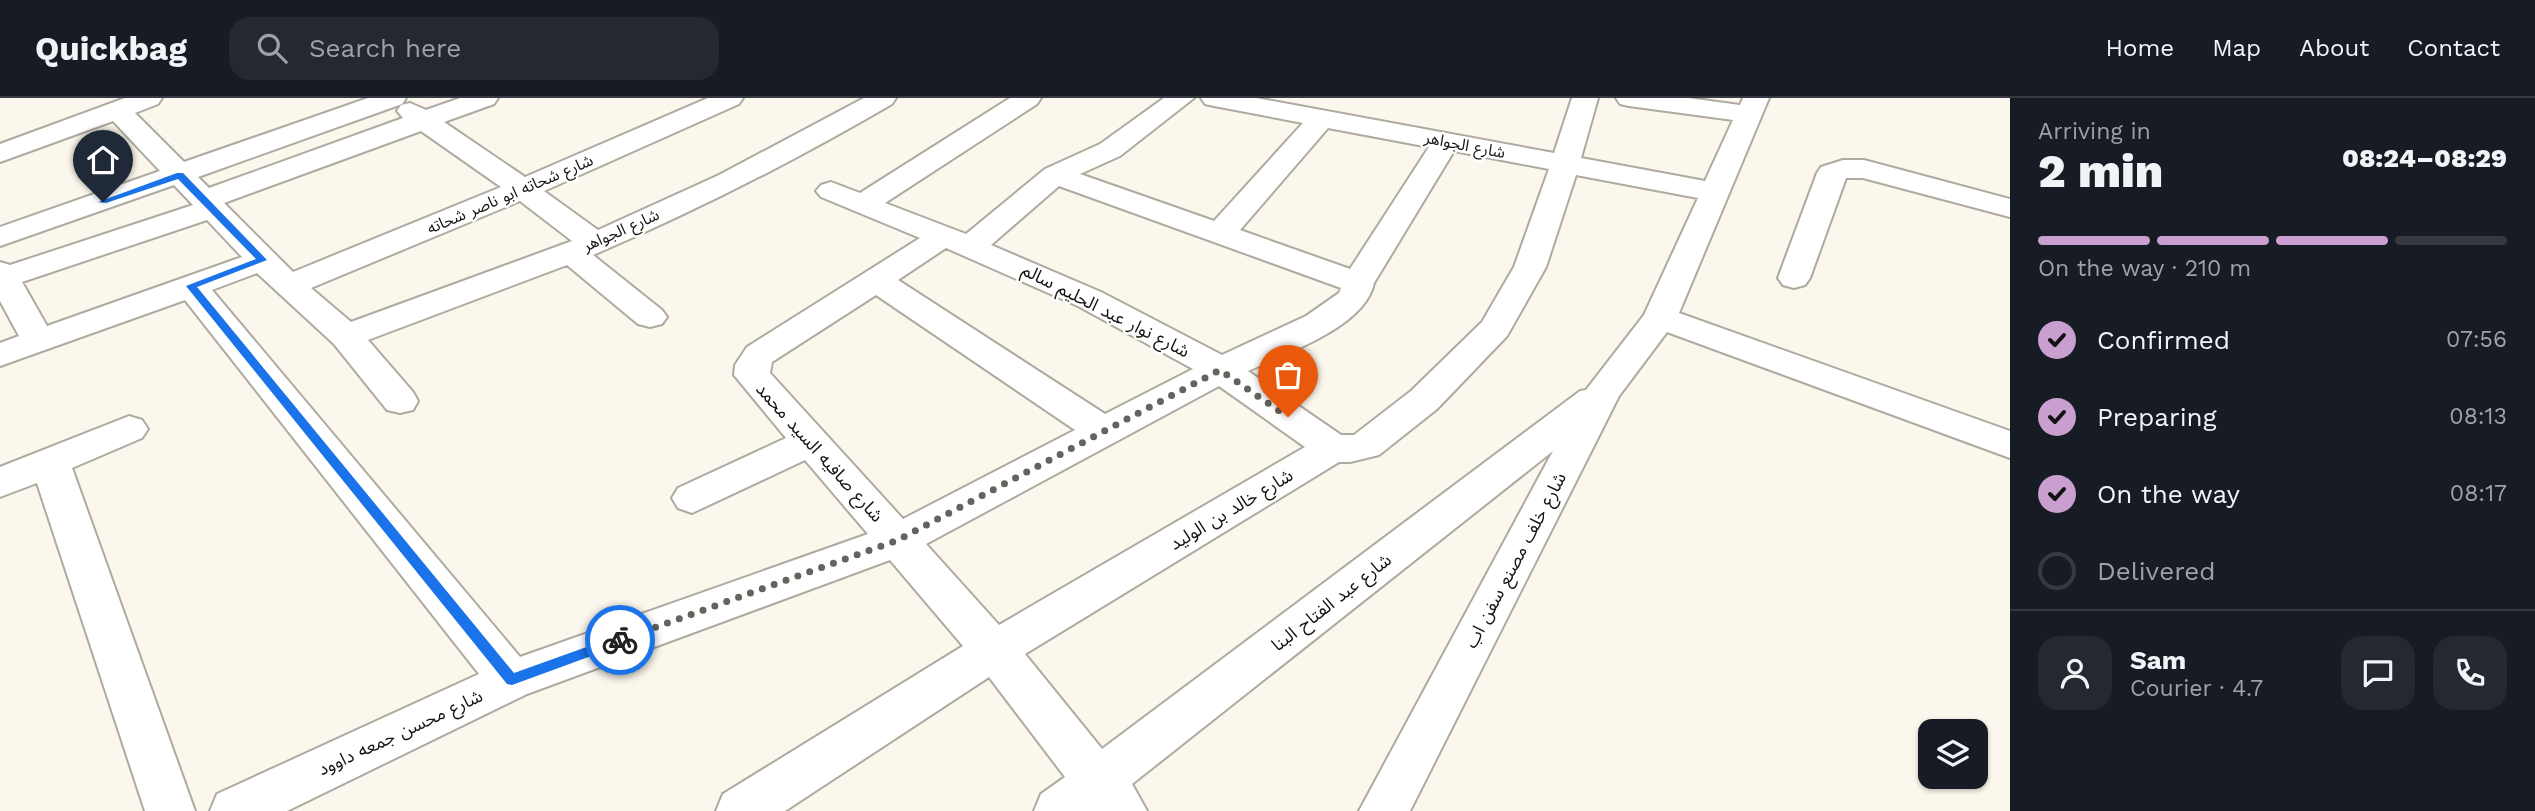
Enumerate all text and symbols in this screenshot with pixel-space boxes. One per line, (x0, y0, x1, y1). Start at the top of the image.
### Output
search box (229, 17, 719, 80)
text: Quickbag (35, 29, 187, 68)
icon: search (253, 29, 291, 67)
text: Search here (309, 33, 461, 63)
text: Home (2106, 34, 2174, 62)
text: Map (2212, 34, 2261, 62)
text: About (2299, 34, 2369, 62)
text: Contact (2407, 34, 2500, 62)
text: Arriving in (2038, 118, 2151, 145)
street label: شارع الجواهر (1422, 128, 1507, 165)
pin (73, 130, 133, 202)
icon: home (84, 141, 122, 179)
text: 08:24–08:29 (2342, 143, 2507, 173)
text: 2 min (2038, 144, 2163, 198)
street label: شارع شحاته ابو ناصر شحاته (424, 150, 597, 240)
street label: شارع الجواهر (579, 205, 663, 258)
text: On the way · 210 m (2038, 255, 2251, 282)
street label: شارع نوار عبد الحليم سالم (1017, 259, 1193, 365)
icon: check (2038, 321, 2076, 359)
text: Confirmed (2097, 325, 2230, 355)
text: 07:56 (2446, 326, 2507, 353)
pin (1258, 345, 1318, 417)
icon: bag (1269, 356, 1307, 394)
street label: شارع صافيه السيد محمد (749, 378, 888, 529)
icon: check (2038, 398, 2076, 436)
text: Preparing (2097, 402, 2217, 432)
text: 08:13 (2449, 403, 2507, 430)
street label: شارع خالد بن الوليد (1166, 464, 1298, 557)
street label: شارع خلف مصنع سفن اب (1460, 469, 1574, 653)
icon: check (2038, 475, 2076, 513)
text: On the way (2097, 479, 2240, 509)
text: 08:17 (2450, 480, 2507, 507)
street label: شارع عبد الفتاح البنا (1267, 549, 1398, 658)
text: Delivered (2097, 556, 2216, 586)
courier (585, 605, 655, 675)
icon: bike (601, 621, 639, 659)
button: person (2038, 636, 2112, 710)
button: chat (2341, 636, 2415, 710)
button: phone (2433, 636, 2507, 710)
text: Sam (2130, 645, 2186, 675)
text: Courier · 4.7 (2130, 675, 2263, 702)
street label: شارع محسن جمعه داوود (314, 685, 487, 783)
map controls (1918, 719, 1988, 789)
button: layers (1918, 719, 1988, 789)

